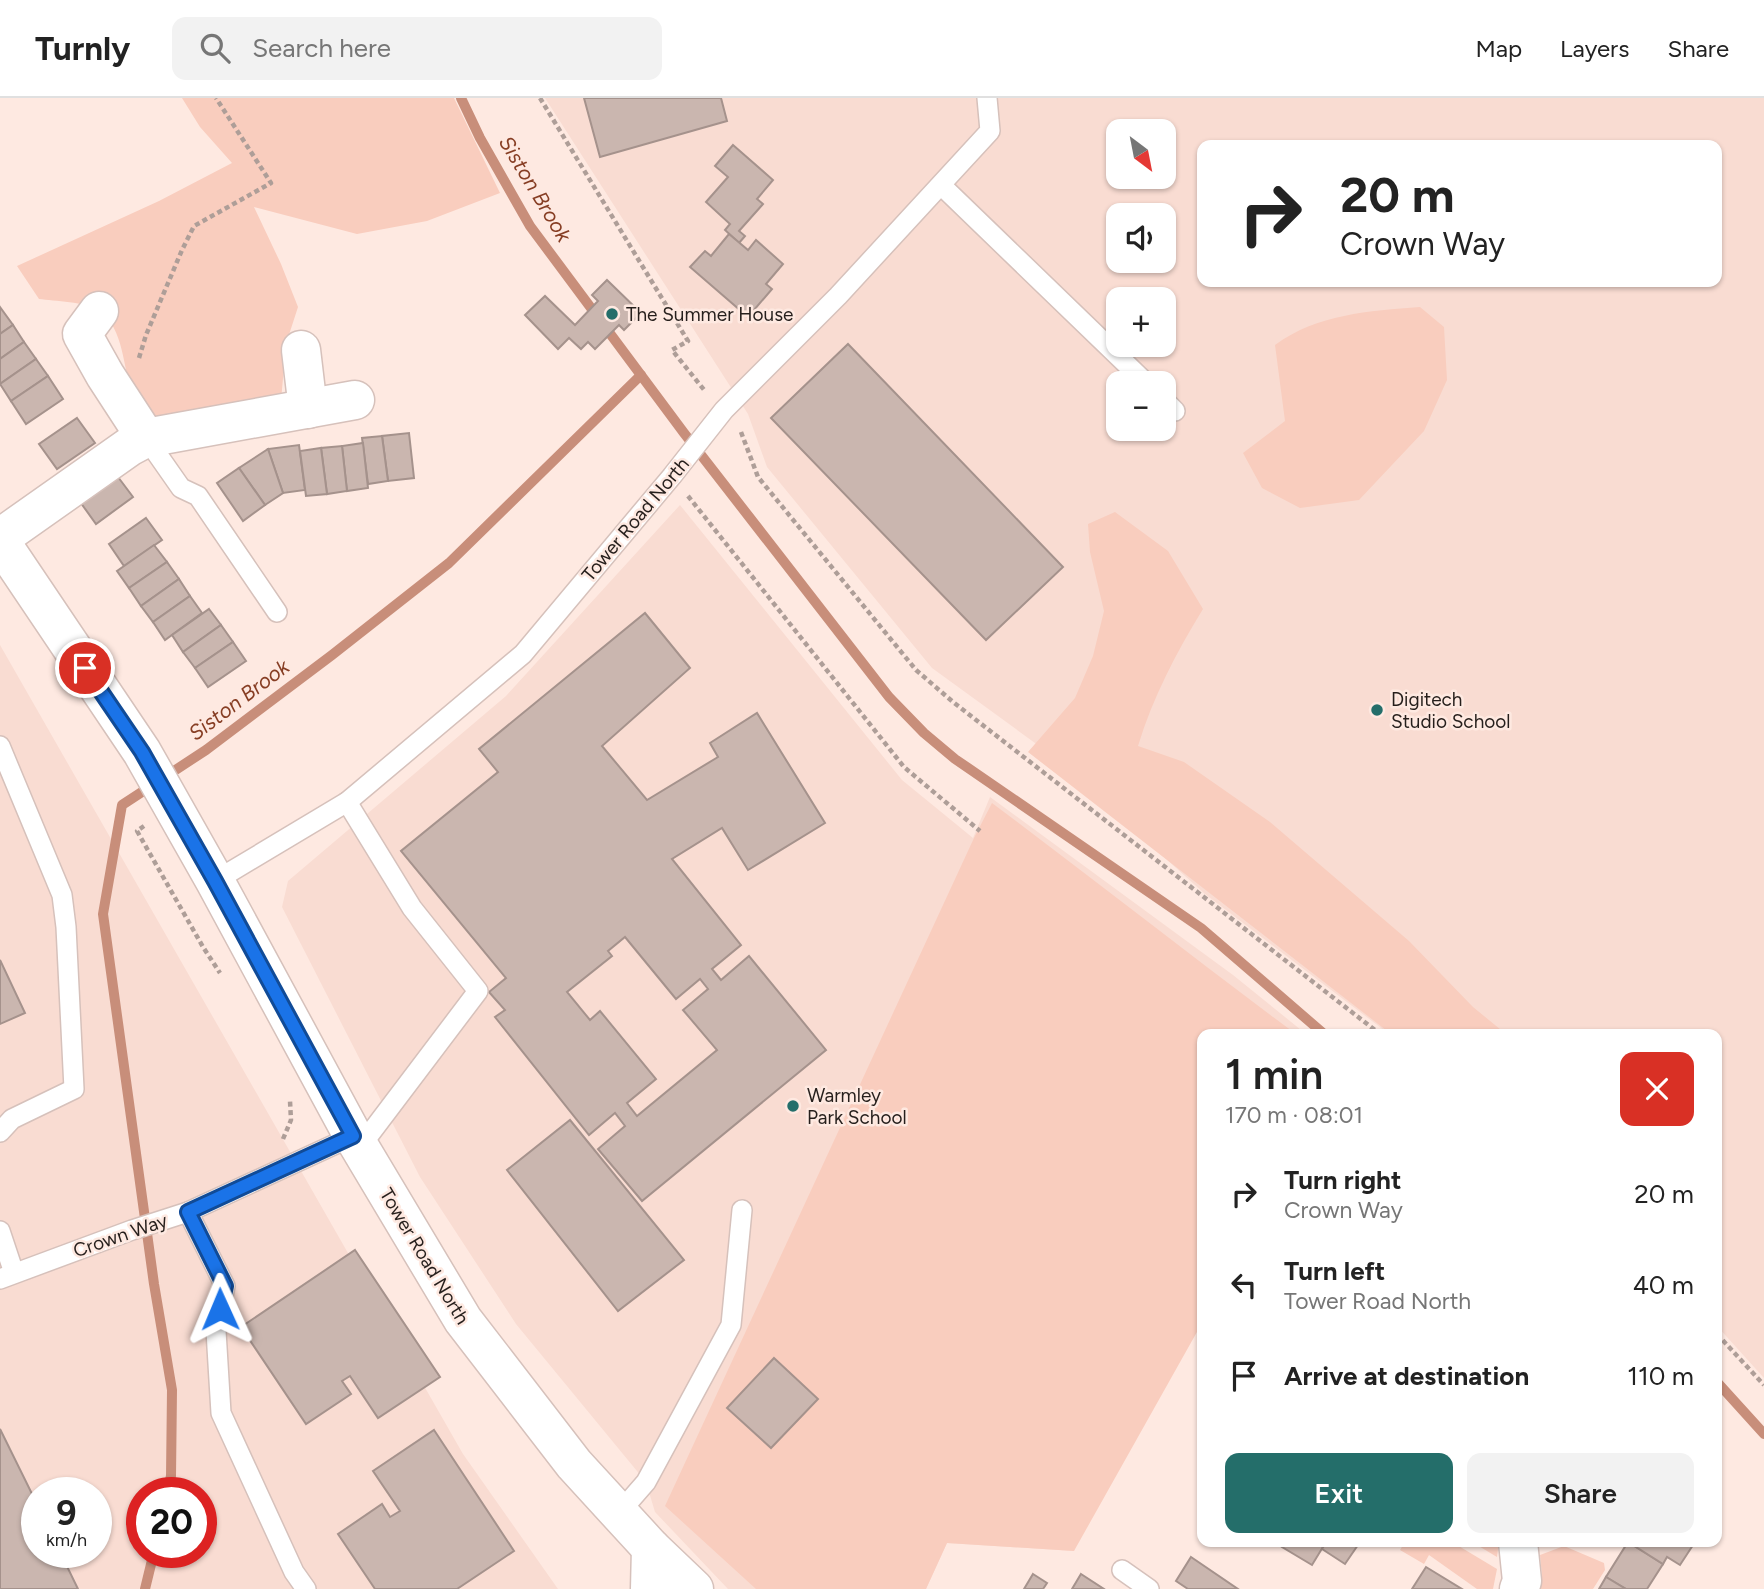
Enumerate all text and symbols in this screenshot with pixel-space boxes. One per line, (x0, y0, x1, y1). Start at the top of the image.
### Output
search box (172, 17, 662, 80)
text: Turnly (35, 29, 130, 68)
icon: search (196, 29, 234, 67)
text: Search here (252, 32, 391, 64)
text: Map (1475, 34, 1522, 63)
text: Layers (1560, 34, 1629, 63)
text: Share (1667, 34, 1729, 63)
north arrow (1106, 119, 1176, 189)
map controls (1106, 119, 1176, 441)
water label: Siston Brook (494, 131, 577, 247)
text: 20 m (1340, 165, 1455, 224)
icon: right (1225, 168, 1316, 259)
button: sound (1106, 203, 1176, 273)
text: Crown Way (1340, 225, 1505, 263)
button: + (1106, 287, 1176, 357)
place label: The Summer House (626, 303, 793, 326)
marker: The Summer House (604, 306, 620, 322)
button: − (1106, 371, 1176, 441)
street label: Tower Road North (577, 453, 694, 586)
pin (55, 638, 115, 698)
icon: arrive (66, 649, 104, 687)
water label: Siston Brook (183, 653, 295, 746)
place label: Digitech Studio School (1391, 688, 1510, 733)
marker: Digitech Studio School (1369, 702, 1385, 718)
text: 1 min (1225, 1049, 1323, 1100)
button: close (1620, 1052, 1694, 1126)
place label: Warmley Park School (807, 1084, 907, 1129)
marker: Warmley Park School (785, 1098, 801, 1114)
text: 170 m · 08:01 (1225, 1101, 1363, 1129)
text: Turn right (1284, 1164, 1401, 1196)
icon: right (1225, 1175, 1263, 1213)
text: 20 m (1634, 1178, 1694, 1210)
street label: Tower Road North (375, 1184, 474, 1328)
text: Crown Way (1284, 1196, 1403, 1224)
street label: Crown Way (70, 1209, 170, 1262)
text: Turn left (1284, 1255, 1385, 1287)
icon: left (1225, 1266, 1263, 1304)
text: 40 m (1633, 1269, 1694, 1301)
position arrow (183, 1272, 257, 1346)
text: Tower Road North (1284, 1287, 1471, 1315)
icon: arrive (1225, 1357, 1263, 1395)
text: Arrive at destination (1284, 1360, 1529, 1392)
text: 110 m (1627, 1360, 1694, 1392)
button: Exit (1225, 1453, 1453, 1533)
button: Share (1467, 1453, 1694, 1533)
speed limit sign: 20 (126, 1477, 217, 1568)
text: 9 (56, 1492, 77, 1534)
text: km/h (46, 1529, 87, 1551)

